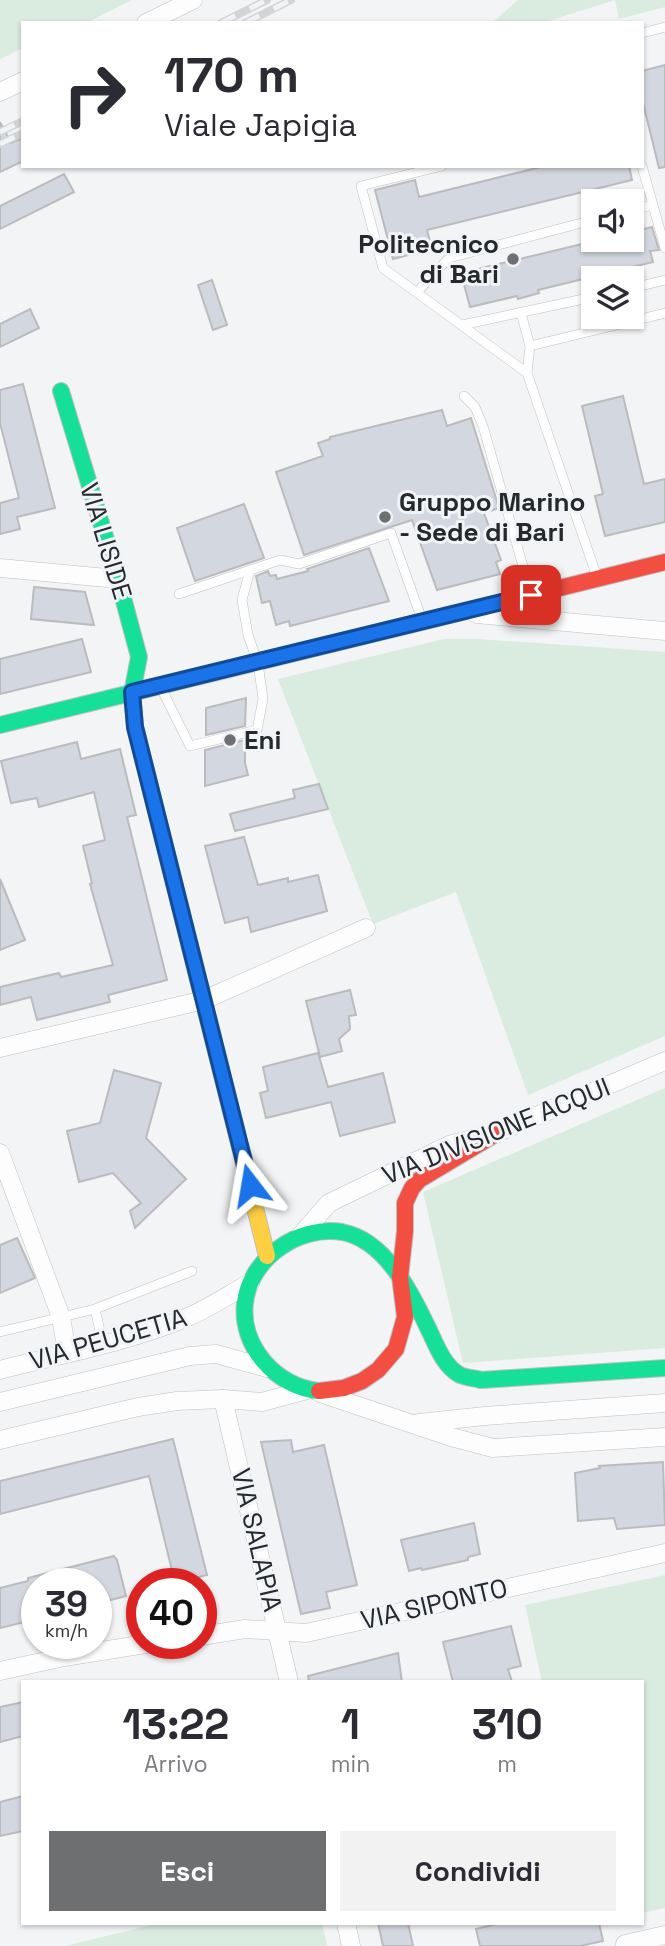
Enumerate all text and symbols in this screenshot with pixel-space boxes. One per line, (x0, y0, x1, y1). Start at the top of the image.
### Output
text: 170 m (164, 44, 299, 106)
icon: right (49, 49, 140, 140)
text: Viale Japigia (164, 105, 357, 145)
map controls (581, 189, 644, 329)
button: sound (581, 189, 644, 252)
place label: Politecnico di Bari (358, 227, 499, 291)
marker: Politecnico di Bari (505, 251, 521, 267)
button: layers (581, 266, 644, 329)
street label: VIA LISIDE (72, 479, 140, 603)
place label: Gruppo Marino - Sede di Bari (399, 485, 585, 549)
marker: Gruppo Marino - Sede di Bari (377, 509, 393, 525)
pin (501, 565, 561, 625)
icon: arrive (512, 576, 550, 614)
place label: Eni (244, 723, 281, 757)
marker: Eni (222, 732, 238, 748)
street label: VIA DIVISIONE ACQUI (377, 1070, 615, 1192)
position arrow (213, 1148, 287, 1222)
street label: VIA PEUCETIA (25, 1300, 191, 1378)
street label: VIA SALAPIA (224, 1465, 290, 1615)
speed limit sign: 40 (126, 1568, 217, 1659)
street label: VIA SIPONTO (357, 1571, 511, 1637)
text: 39 (45, 1582, 88, 1626)
text: km/h (45, 1619, 88, 1642)
text: 13:22 (122, 1698, 229, 1751)
text: 1 (341, 1698, 360, 1751)
text: 310 (472, 1698, 543, 1751)
text: Arrivo (144, 1749, 208, 1779)
text: min (331, 1749, 370, 1779)
text: m (497, 1749, 517, 1779)
button: Esci (49, 1831, 326, 1911)
button: Condividi (340, 1831, 616, 1911)

